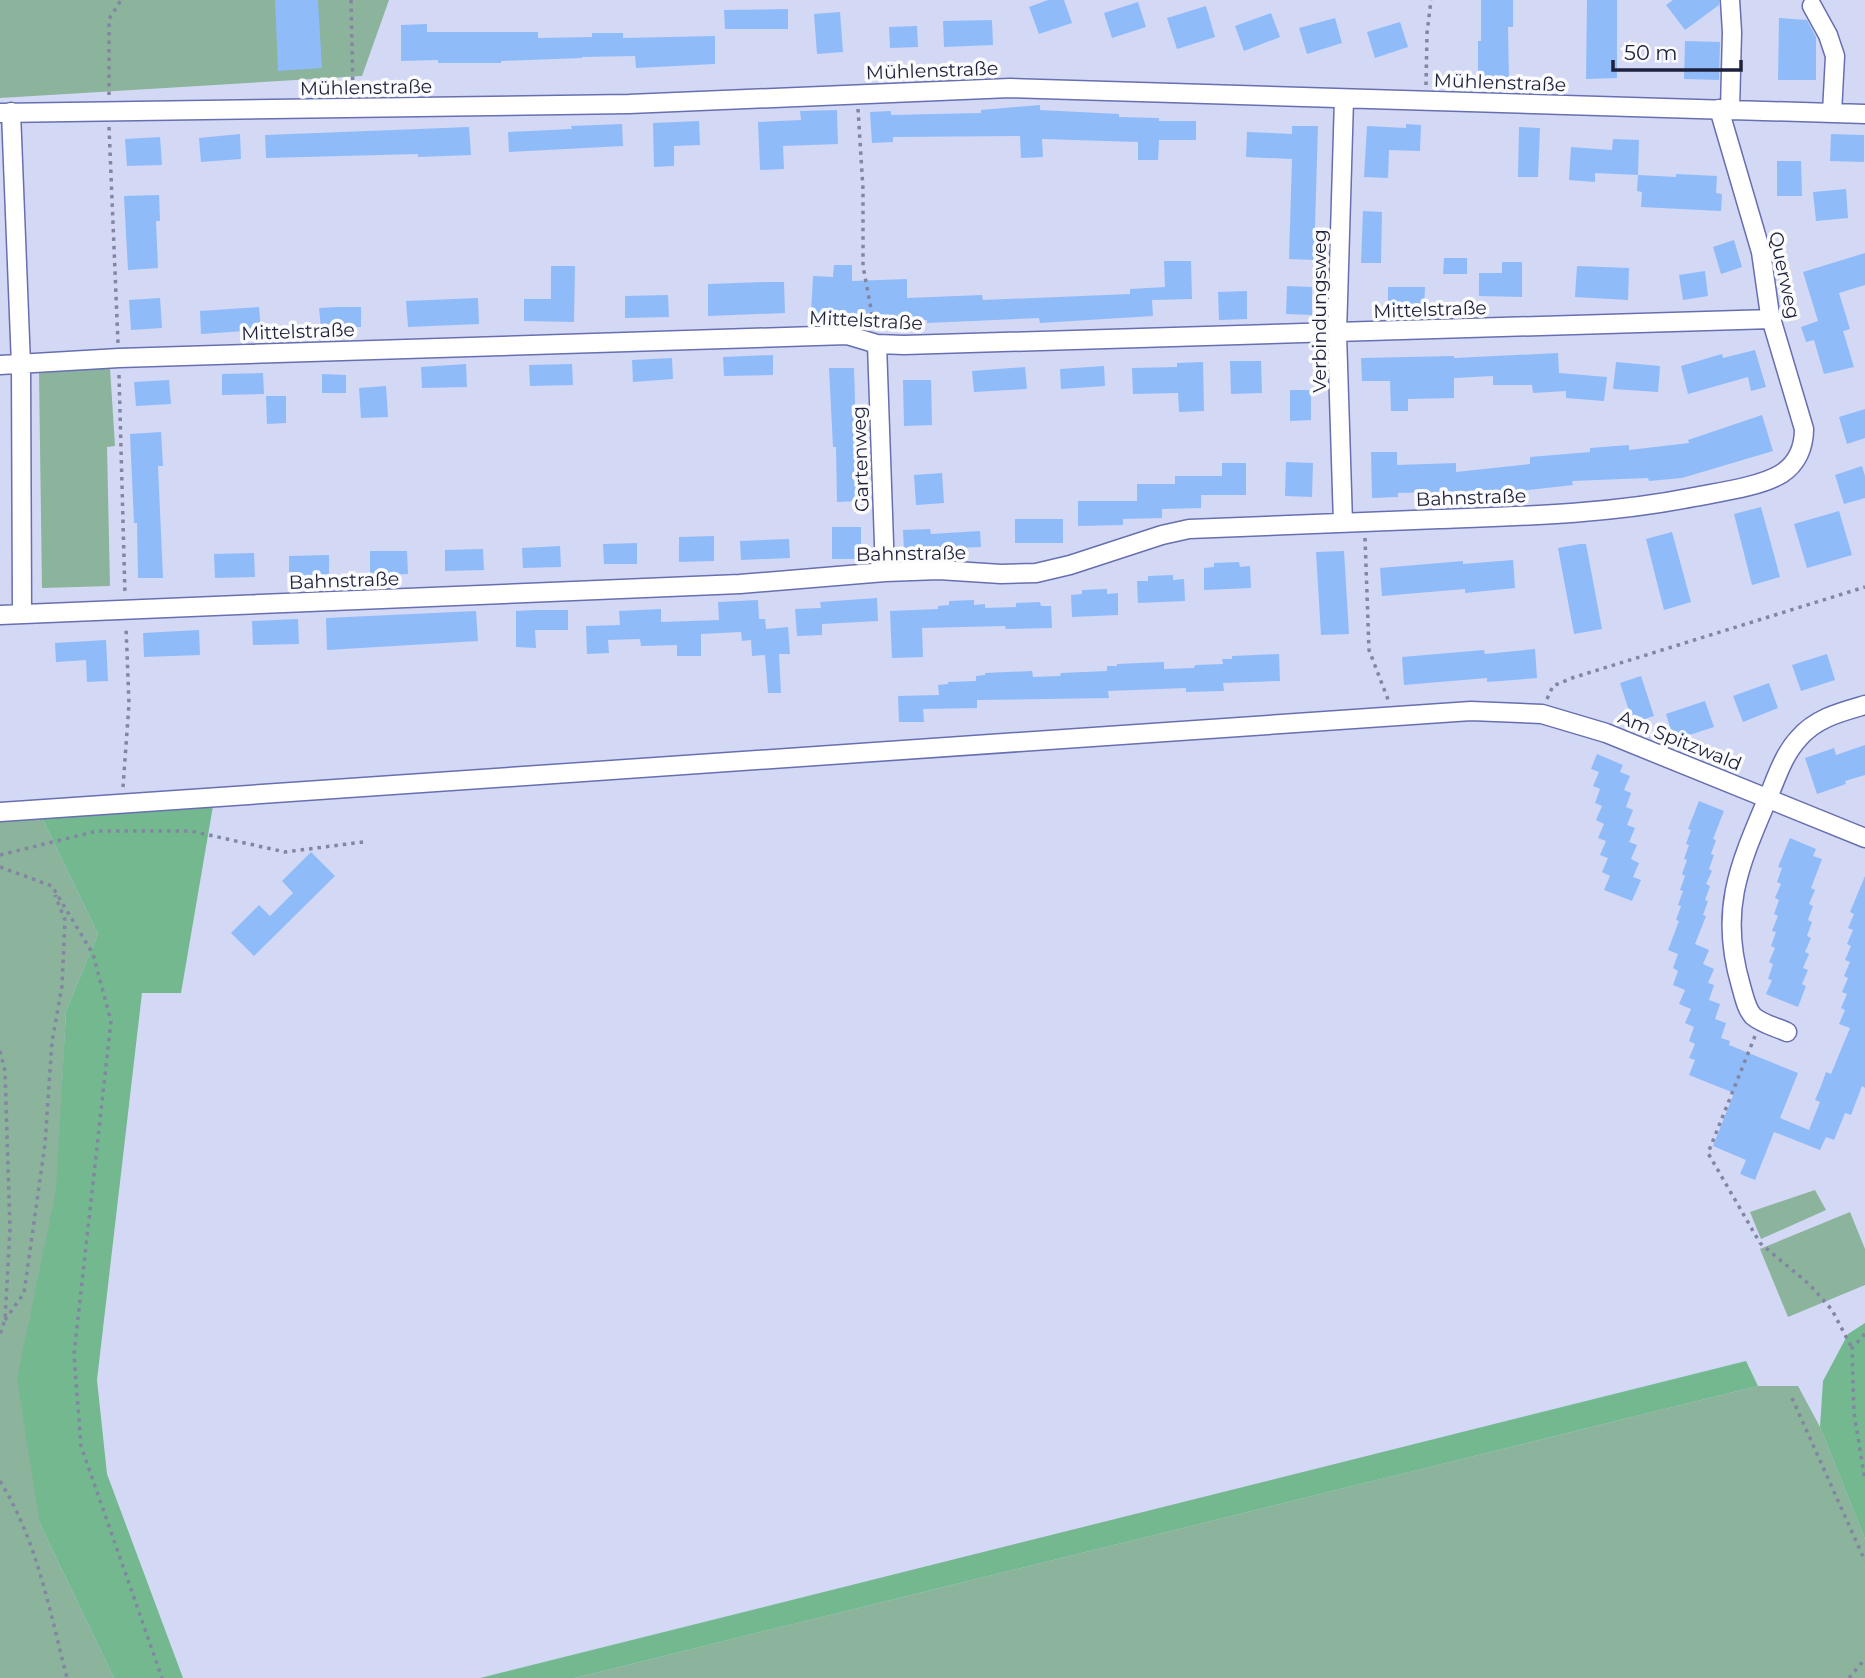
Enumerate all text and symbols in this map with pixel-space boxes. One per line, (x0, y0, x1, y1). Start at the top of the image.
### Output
scale bar (1613, 28, 1741, 72)
text: 50 m (1624, 40, 1678, 65)
street label: Mühlenstraße (865, 57, 999, 84)
street label: Mühlenstraße (1433, 69, 1567, 96)
street label: Mühlenstraße (300, 75, 432, 100)
street label: Verbindungsweg (1308, 229, 1331, 393)
street label: Querweg (1764, 229, 1805, 321)
street label: Mittelstraße (1373, 296, 1487, 323)
street label: Mittelstraße (809, 306, 923, 335)
street label: Mittelstraße (241, 318, 355, 345)
street label: Gartenweg (847, 406, 874, 512)
street label: Bahnstraße (1415, 484, 1527, 511)
street label: Bahnstraße (856, 541, 966, 566)
street label: Bahnstraße (288, 567, 400, 594)
street label: Am Spitzwald (1615, 705, 1745, 776)

